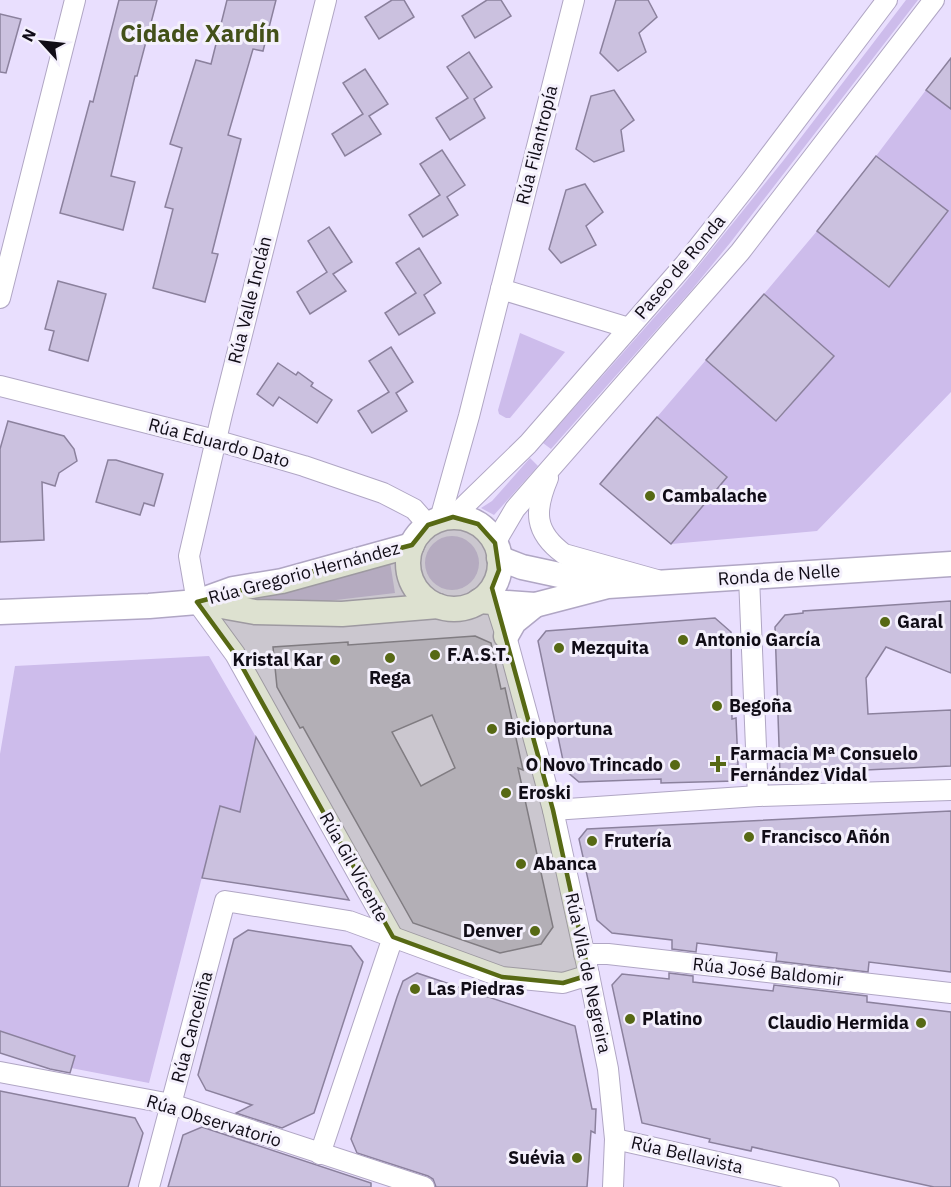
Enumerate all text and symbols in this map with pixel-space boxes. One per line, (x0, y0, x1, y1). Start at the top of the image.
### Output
north arrow (12, 12, 72, 72)
district label: Cidade Xardín (120, 17, 280, 49)
text: N (17, 25, 40, 45)
street label: Rúa Filantropía (511, 82, 563, 207)
street label: Paseo de Ronda (629, 209, 730, 324)
street label: Rúa Valle Inclán (223, 234, 276, 366)
street label: Rúa Eduardo Dato (146, 413, 292, 472)
place label: Cambalache (662, 484, 767, 507)
marker: Cambalache (643, 489, 657, 503)
street label: Rúa Gregorio Hernández (206, 536, 402, 609)
street label: Ronda de Nelle (717, 559, 841, 590)
place label: Garal (897, 610, 943, 633)
marker: Garal (878, 615, 892, 629)
place label: Antonio García (695, 628, 820, 651)
marker: Antonio García (676, 633, 690, 647)
place label: Mezquita (571, 636, 649, 659)
marker: Mezquita (552, 641, 566, 655)
place label: F.A.S.T. (447, 643, 510, 666)
place label: Kristal Kar (233, 648, 323, 671)
marker: F.A.S.T. (428, 648, 442, 662)
marker: Rega (383, 651, 397, 665)
marker: Kristal Kar (328, 653, 342, 667)
place label: Rega (369, 666, 411, 689)
place label: Begoña (729, 694, 792, 717)
marker: Begoña (710, 699, 724, 713)
place label: Bicioportuna (504, 717, 613, 740)
marker: Bicioportuna (485, 722, 499, 736)
place label: Farmacia Mª Consuelo Fernández Vidal (730, 742, 918, 786)
place label: O Novo Trincado (525, 753, 663, 776)
marker: Farmacia Mª Consuelo Fernández Vidal (711, 757, 725, 771)
marker: O Novo Trincado (668, 758, 682, 772)
place label: Eroski (518, 781, 571, 804)
marker: Eroski (499, 786, 513, 800)
street label: Rúa Gil Vicente (315, 808, 394, 926)
place label: Francisco Añón (761, 825, 890, 848)
place label: Frutería (604, 829, 672, 852)
marker: Francisco Añón (742, 830, 756, 844)
marker: Frutería (585, 834, 599, 848)
place label: Abanca (533, 852, 597, 875)
marker: Abanca (514, 857, 528, 871)
street label: Rúa Vila de Negreira (560, 891, 617, 1056)
place label: Denver (463, 919, 523, 942)
marker: Denver (528, 924, 542, 938)
street label: Rúa José Baldomir (692, 952, 845, 991)
street label: Rúa Canceliña (166, 968, 218, 1085)
place label: Las Piedras (427, 977, 525, 1000)
marker: Las Piedras (408, 982, 422, 996)
place label: Platino (642, 1007, 702, 1030)
place label: Claudio Hermida (768, 1011, 909, 1034)
marker: Platino (623, 1012, 637, 1026)
marker: Claudio Hermida (914, 1016, 928, 1030)
street label: Rúa Observatorio (144, 1089, 284, 1152)
street label: Rúa Bellavista (629, 1130, 746, 1179)
place label: Suévia (508, 1146, 565, 1169)
marker: Suévia (570, 1151, 584, 1165)

